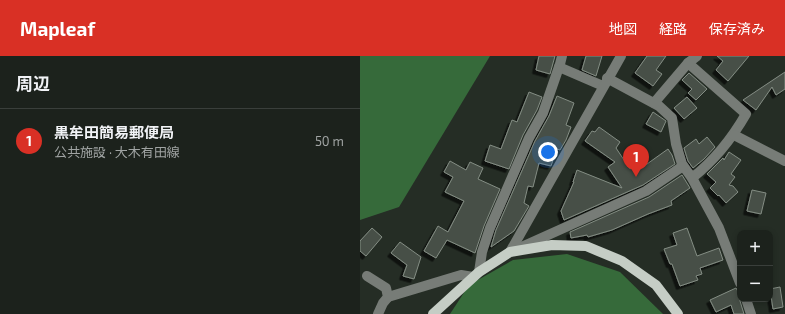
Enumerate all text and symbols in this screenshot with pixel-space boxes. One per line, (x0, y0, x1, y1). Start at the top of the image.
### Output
text: Mapleaf (20, 17, 95, 40)
text: 地図 (609, 20, 637, 37)
text: 経路 (659, 20, 687, 37)
text: 保存済み (709, 20, 765, 37)
text: 周辺 (16, 73, 50, 93)
text: 黒牟田簡易郵便局 (54, 123, 174, 141)
text: 1 (26, 133, 32, 149)
text: 50 m (315, 133, 344, 149)
your location (538, 142, 558, 162)
text: 公共施設 · 大木有田線 (54, 144, 180, 160)
pin: 1 (623, 144, 649, 177)
map controls (737, 230, 773, 302)
button: + (737, 230, 773, 266)
button: − (737, 266, 773, 302)

